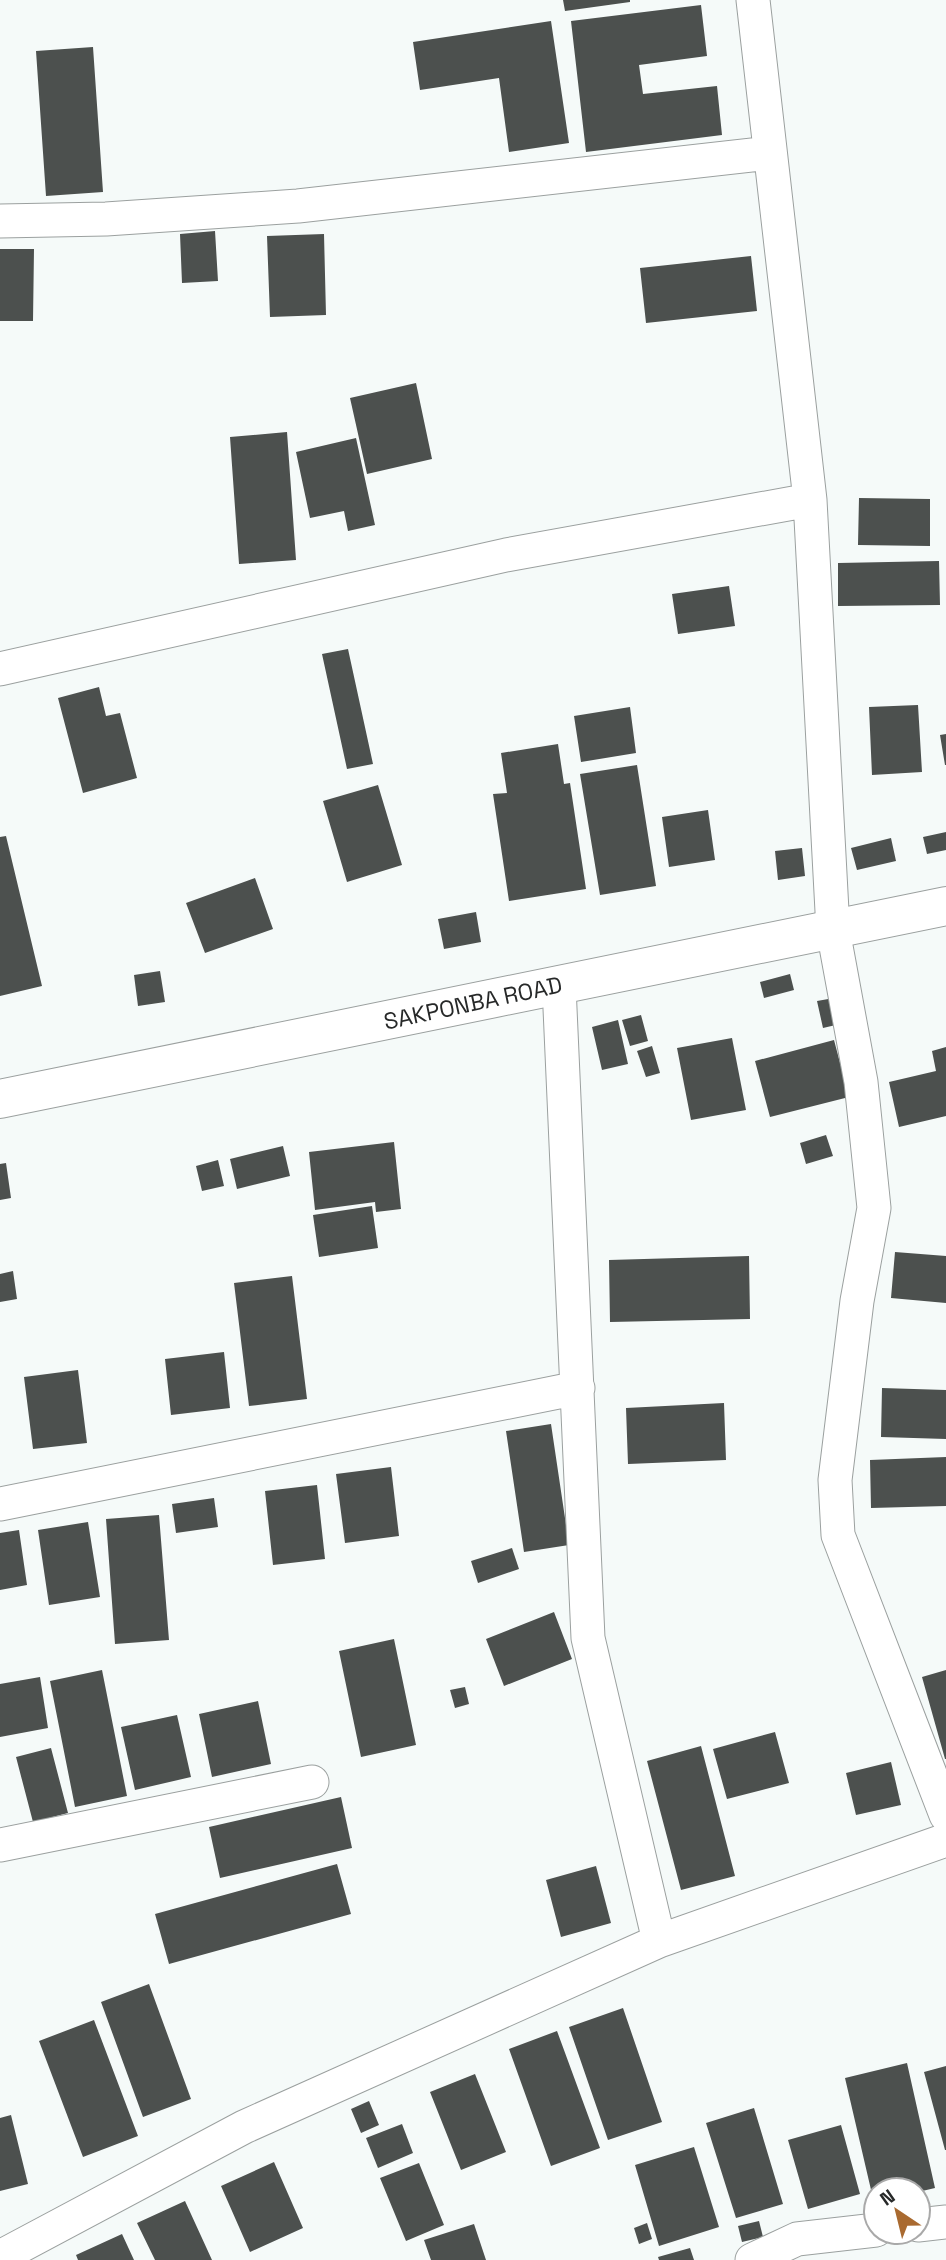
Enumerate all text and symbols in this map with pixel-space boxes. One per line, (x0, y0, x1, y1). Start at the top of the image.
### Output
street label: SAKPONBA ROAD (381, 969, 565, 1037)
north arrow (862, 2176, 932, 2246)
text: N (875, 2184, 900, 2211)

